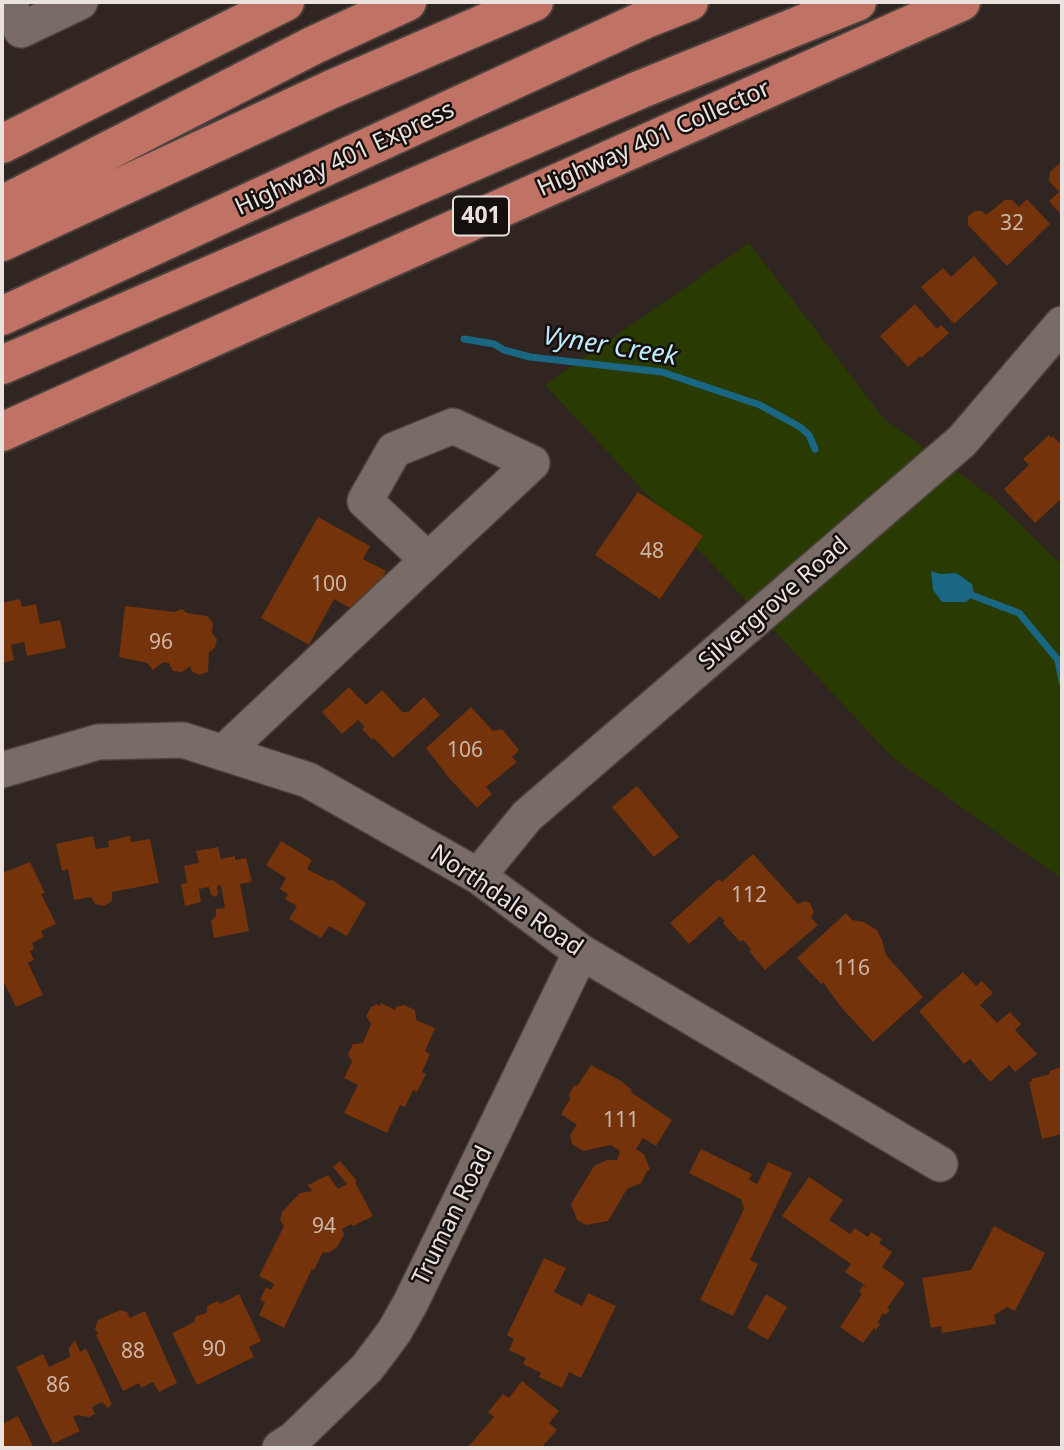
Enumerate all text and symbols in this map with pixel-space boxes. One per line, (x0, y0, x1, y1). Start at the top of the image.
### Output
street label: Highway 401 Collector (533, 75, 775, 203)
street label: Highway 401 Express (231, 96, 459, 222)
road number: 401 (453, 196, 509, 236)
house number: 32 (1000, 211, 1024, 237)
water label: Vyner Creek (541, 321, 679, 373)
street label: Silvergrove Road (693, 531, 855, 677)
house number: 48 (640, 539, 664, 565)
house number: 100 (311, 572, 347, 598)
house number: 96 (149, 630, 173, 656)
house number: 106 (447, 738, 483, 764)
street label: Northdale Road (424, 839, 588, 963)
house number: 112 (731, 883, 767, 909)
house number: 116 (834, 956, 870, 982)
house number: 111 (603, 1108, 639, 1134)
street label: Truman Road (407, 1142, 499, 1290)
house number: 94 (312, 1214, 336, 1240)
house number: 90 (202, 1337, 226, 1363)
house number: 88 (121, 1339, 145, 1365)
house number: 86 (46, 1373, 70, 1399)

